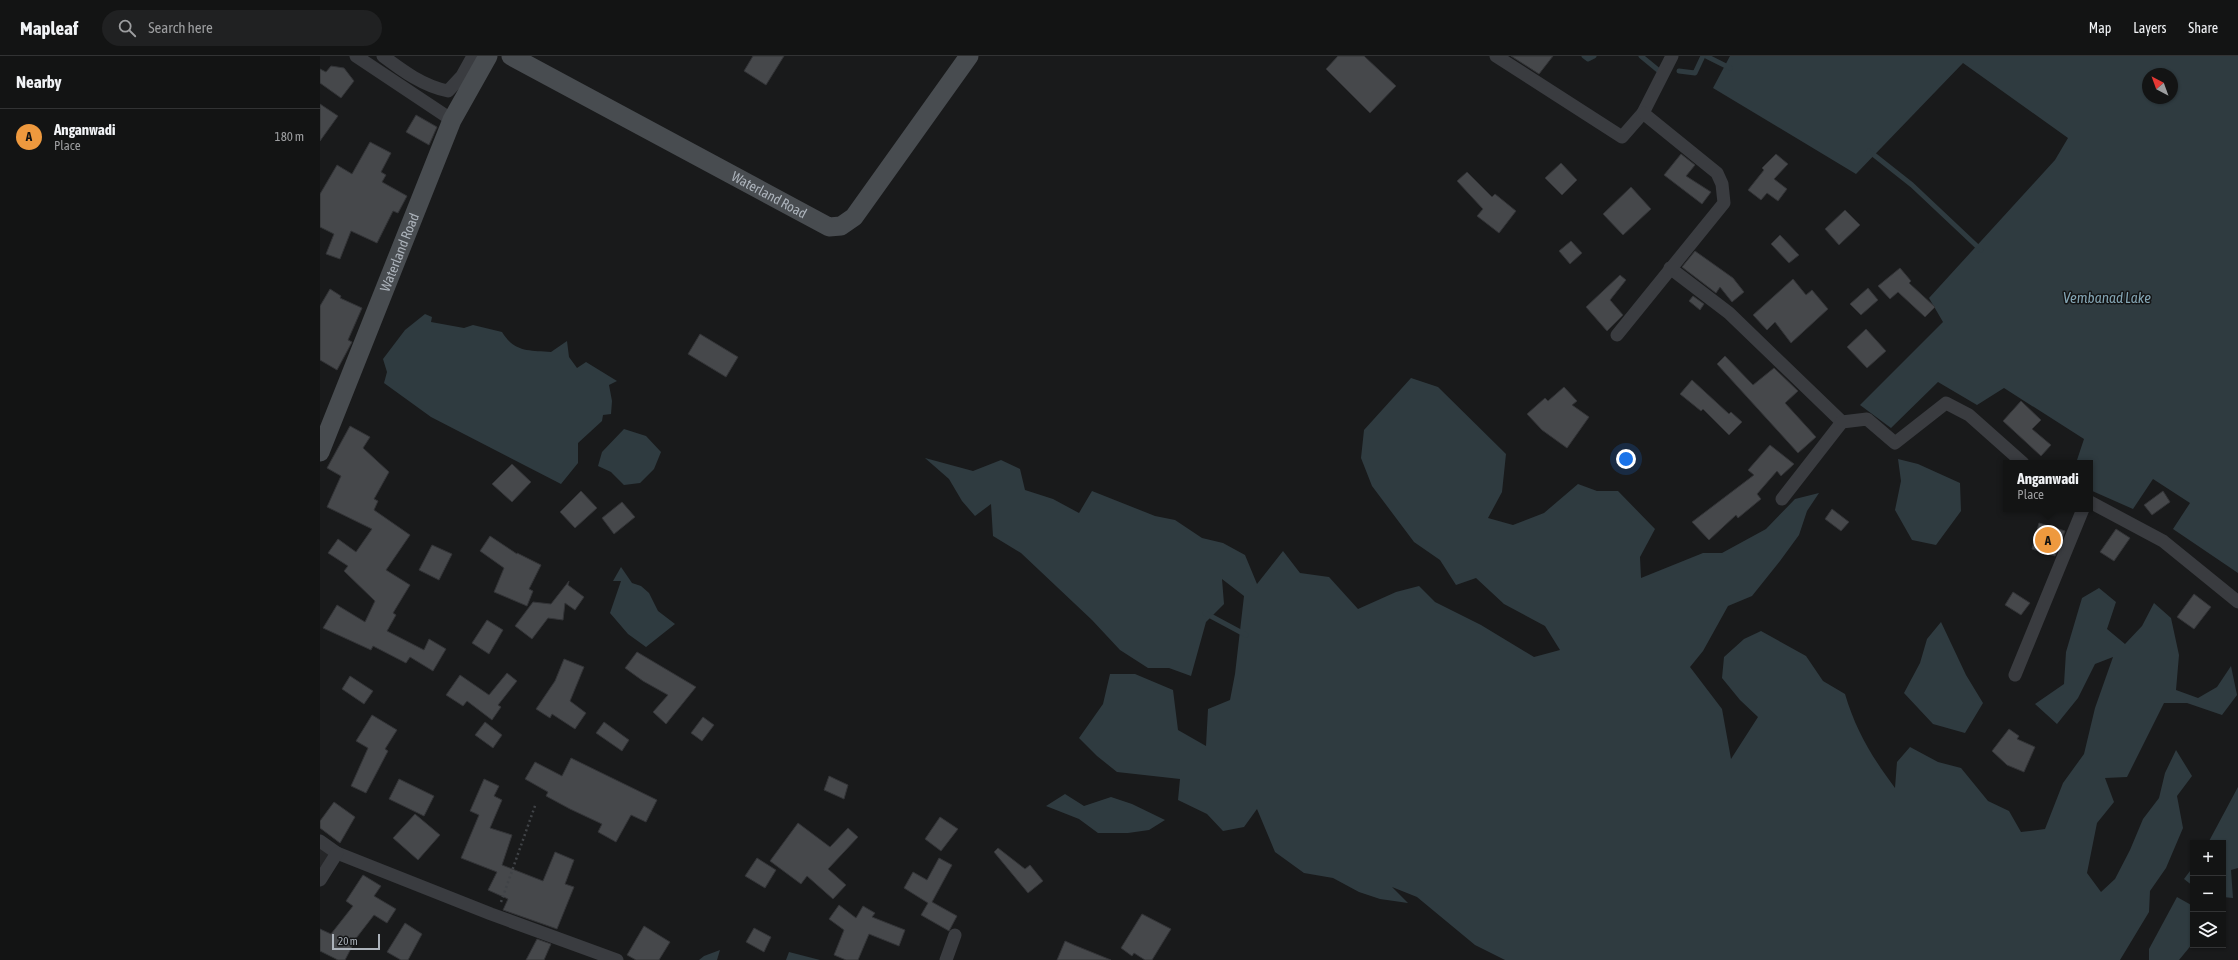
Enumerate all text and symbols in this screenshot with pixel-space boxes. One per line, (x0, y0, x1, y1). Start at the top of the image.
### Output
search box (102, 10, 382, 46)
text: Mapleaf (20, 17, 78, 39)
icon: search (116, 17, 138, 39)
text: Search here (148, 19, 213, 36)
text: Map (2089, 20, 2111, 36)
text: Layers (2133, 20, 2166, 36)
text: Share (2188, 20, 2218, 36)
north arrow (2142, 68, 2178, 104)
text: Nearby (16, 72, 62, 92)
text: Anganwadi (54, 121, 115, 138)
text: A (26, 129, 32, 144)
text: 180 m (275, 129, 304, 144)
text: Place (54, 138, 81, 153)
street label: Waterland Road (729, 168, 809, 221)
street label: Waterland Road (377, 211, 422, 294)
water label: Vembanad Lake (2063, 289, 2151, 306)
your location (1616, 449, 1636, 469)
popup (2003, 460, 2093, 512)
text: Anganwadi (2017, 470, 2079, 487)
text: Place (2017, 487, 2044, 502)
pin: A (2035, 525, 2061, 555)
map controls (2190, 840, 2226, 948)
button: + (2190, 840, 2226, 876)
button: − (2190, 876, 2226, 912)
button: layers (2190, 912, 2226, 948)
scale bar (332, 932, 380, 951)
text: 20 m (338, 935, 358, 947)

